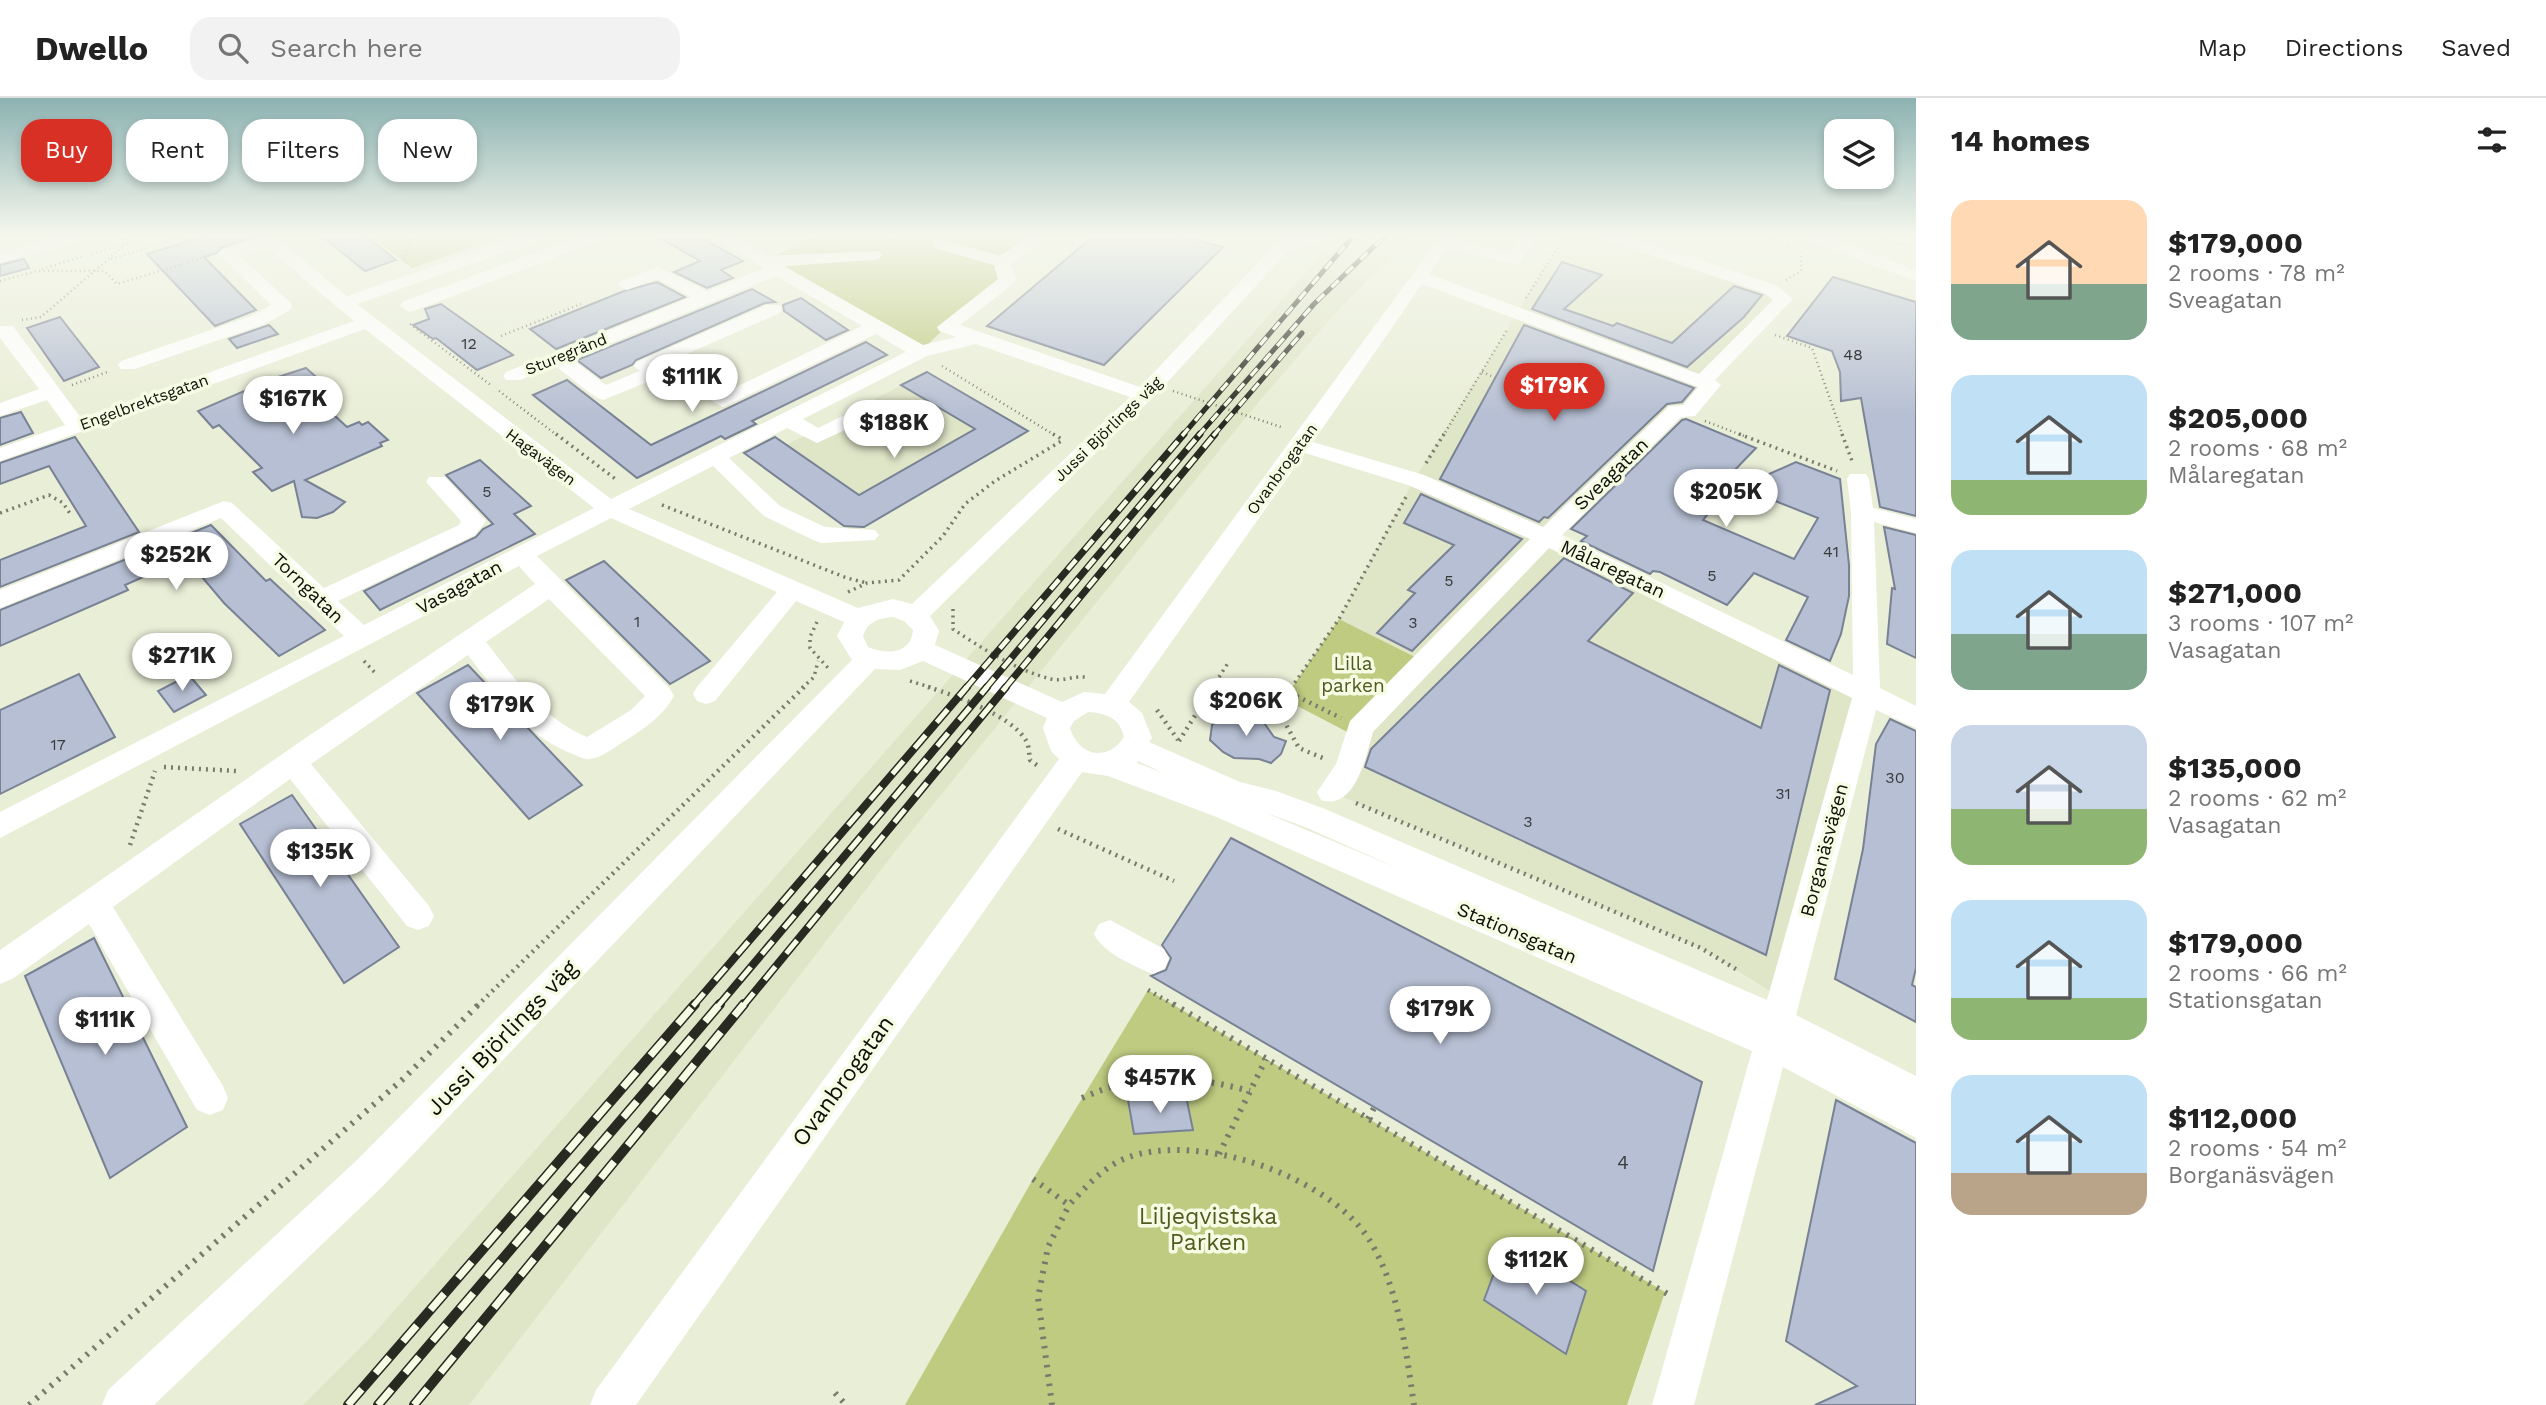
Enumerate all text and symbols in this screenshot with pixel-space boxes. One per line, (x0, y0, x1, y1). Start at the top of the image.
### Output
search box (190, 17, 680, 80)
text: Dwello (35, 29, 148, 68)
icon: search (214, 29, 252, 67)
text: Search here (270, 33, 423, 63)
text: Map (2198, 34, 2247, 62)
text: Directions (2285, 34, 2403, 62)
text: Saved (2441, 34, 2511, 62)
chip: Buy (21, 119, 112, 182)
chip: Rent (126, 119, 228, 182)
chip: Filters (242, 119, 364, 182)
chip: New (378, 119, 477, 182)
map controls (1824, 119, 1894, 189)
button: layers (1824, 119, 1894, 189)
icon: filters (2473, 121, 2511, 159)
text: 14 homes (1951, 123, 2090, 158)
text: $179,000 (2168, 225, 2303, 260)
icon: home (2007, 228, 2091, 312)
text: 2 rooms · 78 m² (2168, 260, 2345, 287)
text: Sveagatan (2168, 287, 2283, 314)
street label: Sturegränd (522, 329, 610, 379)
house number: 12 (461, 334, 477, 353)
house number: 48 (1843, 345, 1863, 364)
pin: $111K (643, 354, 741, 414)
text: $111K (662, 363, 722, 390)
pin: $179K (1505, 364, 1603, 423)
street label: Engelbrektsgatan (77, 370, 211, 434)
street label: Jussi Björlings väg (1050, 372, 1166, 485)
text: $179K (1520, 372, 1588, 399)
pin: $167K (244, 376, 342, 436)
text: $167K (259, 385, 327, 412)
pin: $188K (845, 400, 943, 460)
text: $205,000 (2168, 400, 2308, 435)
icon: home (2007, 403, 2091, 487)
text: $188K (859, 409, 929, 436)
street label: Ovanbrogatan (1243, 420, 1321, 518)
street label: Hagavägen (502, 424, 580, 490)
street label: Sveagatan (1569, 433, 1653, 515)
text: 2 rooms · 68 m² (2168, 435, 2347, 462)
text: Målaregatan (2168, 462, 2305, 489)
pin: $205K (1677, 470, 1775, 529)
text: $205K (1690, 478, 1762, 505)
house number: 5 (482, 482, 492, 501)
pin: $252K (127, 532, 225, 592)
street label: Målaregatan (1557, 535, 1669, 603)
text: $252K (140, 541, 212, 568)
house number: 41 (1823, 542, 1839, 561)
street label: Torngatan (267, 548, 349, 628)
street label: Vasagatan (412, 555, 506, 619)
house number: 5 (1707, 566, 1717, 585)
house number: 5 (1444, 571, 1454, 590)
text: $271,000 (2168, 575, 2302, 610)
icon: home (2007, 578, 2091, 662)
text: 3 rooms · 107 m² (2168, 610, 2354, 637)
house number: 1 (634, 612, 640, 631)
house number: 3 (1408, 613, 1418, 632)
pin: $271K (133, 634, 231, 693)
text: Vasagatan (2168, 637, 2281, 664)
text: $271K (148, 642, 216, 669)
park label: Lilla parken (1321, 652, 1385, 697)
pin: $206K (1197, 678, 1295, 738)
pin: $179K (451, 682, 549, 742)
text: $206K (1209, 687, 1283, 714)
text: $179K (466, 691, 534, 718)
house number: 17 (50, 735, 66, 754)
text: $135,000 (2168, 750, 2302, 785)
icon: home (2007, 753, 2091, 837)
house number: 30 (1885, 768, 1905, 787)
street label: Borganäsvägen (1795, 781, 1853, 919)
house number: 31 (1775, 784, 1791, 803)
text: 2 rooms · 62 m² (2168, 785, 2346, 812)
house number: 3 (1523, 812, 1533, 831)
text: Vasagatan (2168, 812, 2281, 839)
pin: $135K (271, 830, 369, 889)
text: $135K (286, 838, 354, 865)
street label: Stationsgatan (1454, 897, 1580, 969)
text: $179,000 (2168, 925, 2303, 960)
icon: home (2007, 928, 2091, 1012)
street label: Jussi Björlings väg (421, 954, 584, 1121)
text: 2 rooms · 66 m² (2168, 960, 2347, 987)
pin: $179K (1391, 986, 1489, 1046)
text: Stationsgatan (2168, 987, 2323, 1014)
text: $179K (1406, 995, 1474, 1022)
pin: $111K (56, 998, 154, 1057)
text: $111K (75, 1006, 135, 1033)
street label: Ovanbrogatan (787, 1010, 899, 1152)
pin: $457K (1111, 1056, 1209, 1115)
text: $457K (1124, 1064, 1196, 1091)
text: $112,000 (2168, 1100, 2297, 1135)
icon: home (2007, 1103, 2091, 1187)
text: 2 rooms · 54 m² (2168, 1135, 2346, 1162)
house number: 4 (1617, 1151, 1629, 1174)
text: Borganäsvägen (2168, 1162, 2334, 1189)
park label: Liljeqvistska Parken (1139, 1203, 1277, 1256)
pin: $112K (1487, 1238, 1585, 1297)
text: $112K (1504, 1246, 1568, 1273)

